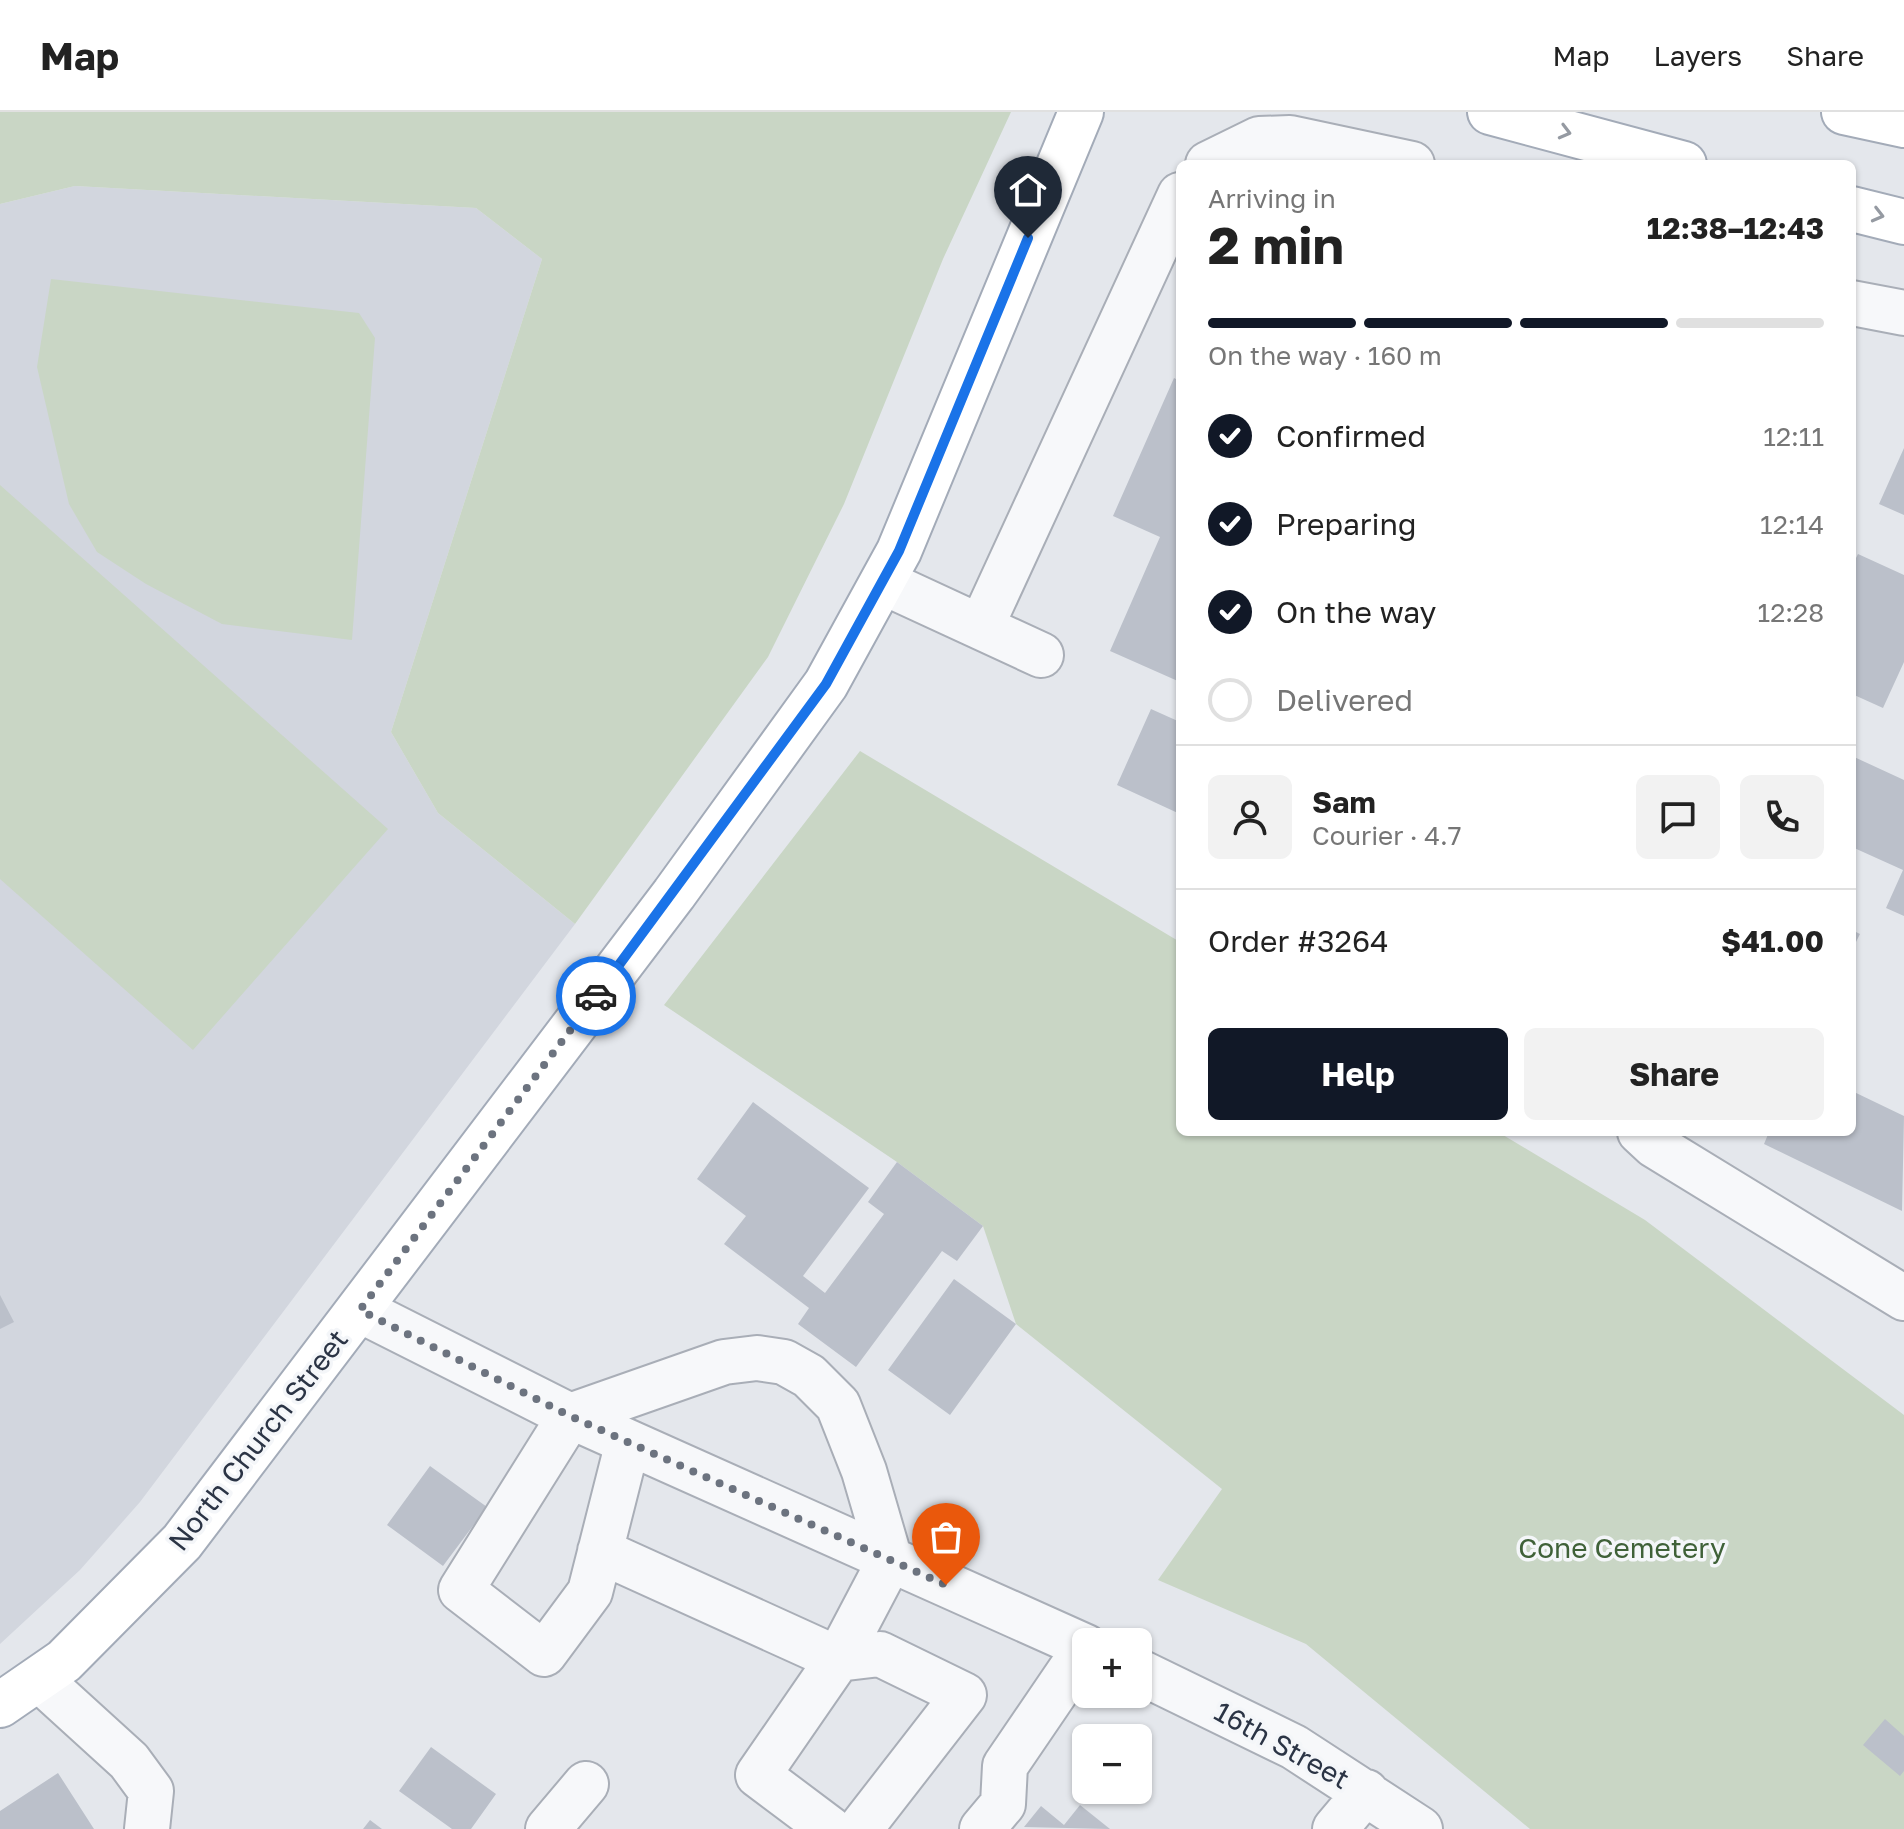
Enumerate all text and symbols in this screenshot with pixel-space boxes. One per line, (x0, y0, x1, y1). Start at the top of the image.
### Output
text: Map (40, 33, 119, 78)
text: Map (1552, 39, 1610, 72)
text: Layers (1654, 39, 1742, 72)
text: Share (1786, 39, 1864, 72)
one-way arrow (1557, 123, 1571, 140)
pin (994, 156, 1062, 238)
icon: home (1006, 168, 1050, 212)
text: Arriving in (1208, 183, 1336, 214)
one-way arrow (1871, 206, 1884, 223)
text: 12:38–12:43 (1647, 210, 1824, 246)
text: 2 min (1208, 213, 1344, 275)
text: On the way · 160 m (1208, 340, 1442, 371)
icon: check (1208, 414, 1252, 458)
text: Confirmed (1276, 418, 1426, 454)
text: 12:11 (1763, 421, 1824, 452)
icon: check (1208, 502, 1252, 546)
text: Preparing (1276, 506, 1417, 542)
text: 12:14 (1760, 509, 1824, 540)
icon: check (1208, 590, 1252, 634)
text: On the way (1276, 594, 1436, 630)
text: 12:28 (1758, 597, 1824, 628)
text: Delivered (1276, 682, 1413, 718)
button: person (1208, 775, 1292, 859)
button: chat (1636, 775, 1720, 859)
button: phone (1740, 775, 1824, 859)
text: Sam (1312, 784, 1376, 820)
text: Courier · 4.7 (1312, 820, 1462, 851)
text: Order #3264 (1208, 923, 1388, 959)
text: $41.00 (1721, 923, 1824, 959)
courier (556, 956, 636, 1036)
icon: car (574, 974, 618, 1018)
button: Help (1208, 1028, 1508, 1120)
button: Share (1524, 1028, 1824, 1120)
street label: North Church Street (161, 1323, 354, 1557)
pin (912, 1503, 980, 1585)
icon: bag (924, 1515, 968, 1559)
park label: Cone Cemetery (1518, 1531, 1726, 1564)
map controls (1072, 1628, 1152, 1804)
button: + (1072, 1628, 1152, 1708)
street label: 16th Street (1209, 1694, 1355, 1795)
button: − (1072, 1724, 1152, 1804)

